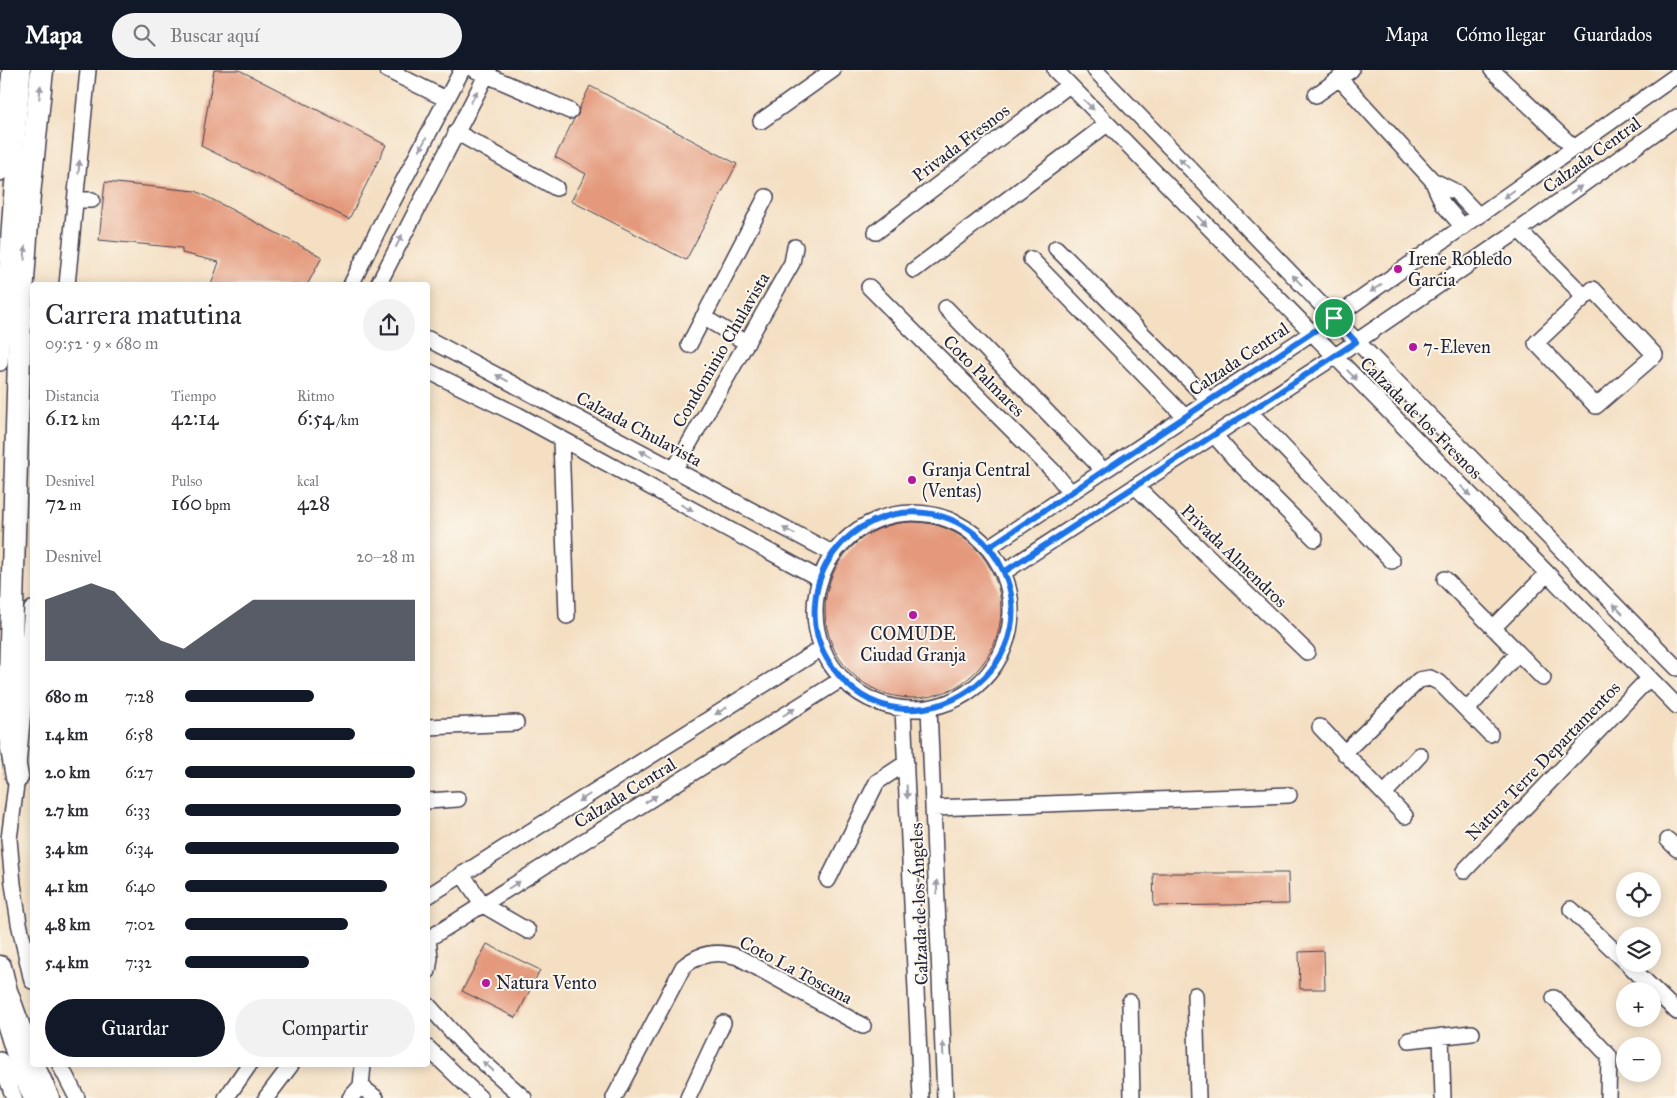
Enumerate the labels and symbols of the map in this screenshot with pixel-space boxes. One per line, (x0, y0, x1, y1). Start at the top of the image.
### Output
one-way arrow (36, 83, 44, 99)
one-way arrow (470, 90, 478, 104)
street label: Privada Fresnos (908, 99, 1014, 187)
one-way arrow (1083, 99, 1095, 111)
street label: Calzada Central (1539, 112, 1646, 198)
one-way arrow (418, 137, 427, 151)
one-way arrow (1178, 157, 1190, 169)
one-way arrow (75, 159, 83, 175)
one-way arrow (1569, 185, 1583, 195)
one-way arrow (1503, 189, 1516, 200)
one-way arrow (1196, 215, 1208, 227)
one-way arrow (395, 234, 404, 249)
one-way arrow (22, 245, 30, 261)
place label: Irene Robledo Garcia (1408, 248, 1512, 291)
marker: Irene Robledo Garcia (1392, 263, 1404, 275)
street label: Condominio Chulavista (668, 268, 775, 431)
one-way arrow (1291, 274, 1303, 286)
one-way arrow (1369, 283, 1383, 293)
pin (1313, 297, 1355, 339)
street label: Calzada Central (1185, 317, 1293, 401)
street label: Coto Palmares (938, 330, 1030, 422)
place label: 7-Eleven (1423, 336, 1491, 358)
marker: 7-Eleven (1407, 341, 1419, 353)
street label: Calzada de los Fresnos (1355, 352, 1487, 484)
one-way arrow (1346, 369, 1358, 381)
one-way arrow (495, 374, 510, 382)
street label: Calzada Chulavista (572, 387, 706, 472)
one-way arrow (639, 450, 653, 459)
place label: Granja Central (Ventas) (922, 459, 1030, 503)
marker: Granja Central (Ventas) (906, 474, 918, 486)
one-way arrow (1460, 485, 1472, 497)
street label: Privada Almendros (1176, 500, 1292, 612)
one-way arrow (680, 504, 695, 512)
one-way arrow (782, 527, 797, 535)
one-way arrow (1612, 603, 1624, 615)
marker: COMUDE Ciudad Granja (907, 609, 919, 621)
place label: COMUDE Ciudad Granja (860, 623, 966, 666)
street label: Natura Terre Departamentos (1461, 677, 1625, 845)
one-way arrow (714, 706, 728, 716)
one-way arrow (782, 708, 795, 717)
street label: Calzada Central (570, 753, 680, 833)
one-way arrow (903, 785, 911, 801)
one-way arrow (577, 793, 590, 802)
one-way arrow (645, 794, 658, 803)
street label: Calzada de los Ángeles (903, 822, 934, 986)
one-way arrow (932, 879, 940, 895)
one-way arrow (507, 881, 520, 890)
street label: Coto La Toscana (736, 931, 857, 1009)
place label: Natura Vento (496, 972, 597, 994)
marker: Natura Vento (480, 977, 492, 989)
one-way arrow (939, 1041, 947, 1057)
one-way arrow (481, 1060, 494, 1071)

